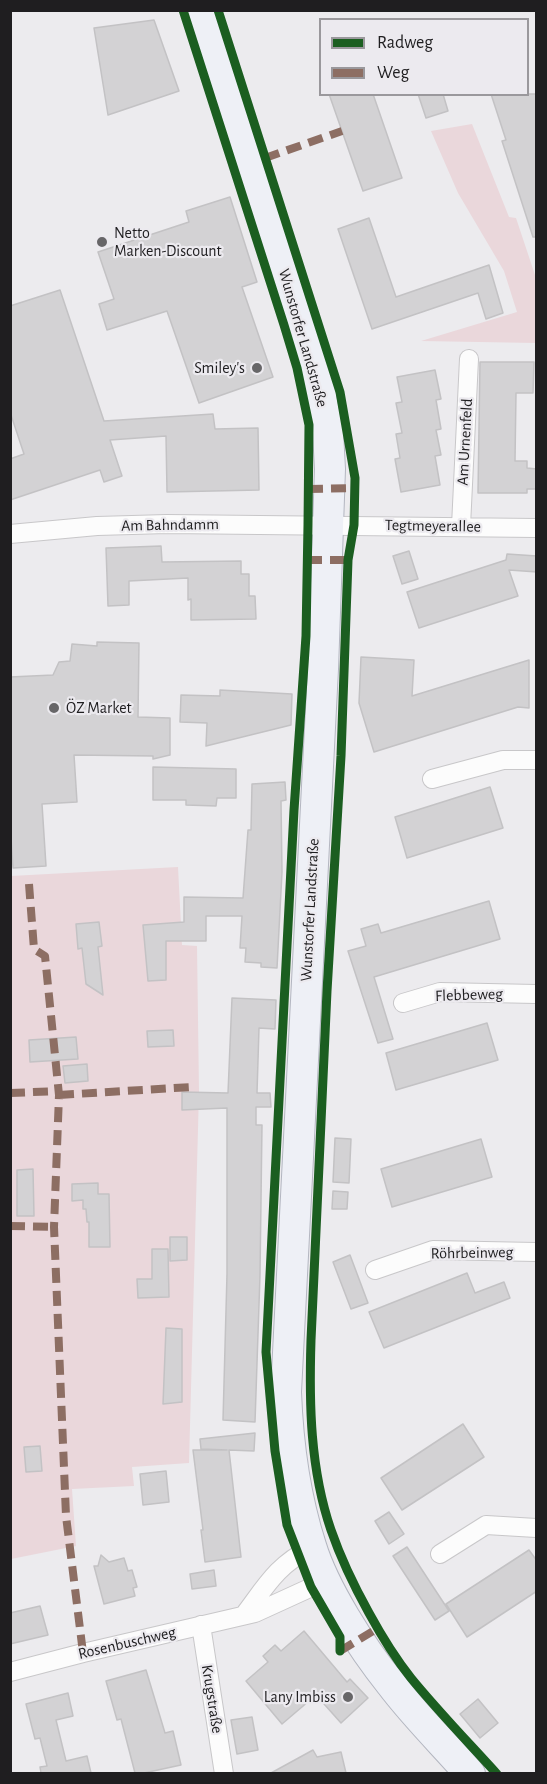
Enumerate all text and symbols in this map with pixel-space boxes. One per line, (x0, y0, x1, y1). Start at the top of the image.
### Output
legend (319, 18, 529, 96)
text: Radweg (377, 34, 433, 52)
text: Weg (377, 64, 409, 82)
place label: Netto Marken-Discount (114, 223, 221, 261)
marker: Netto Marken-Discount (95, 235, 109, 249)
street label: Wunstorfer Landstraße (274, 267, 332, 409)
place label: Smiley's (194, 358, 245, 378)
marker: Smiley's (250, 361, 264, 375)
street label: Am Urnenfeld (453, 398, 477, 486)
street label: Am Bahndamm (121, 515, 219, 535)
street label: Tegtmeyerallee (385, 516, 481, 536)
place label: ÖZ Market (66, 698, 132, 718)
marker: ÖZ Market (47, 701, 61, 715)
street label: Wunstorfer Landstraße (297, 838, 323, 982)
street label: Flebbeweg (435, 984, 503, 1006)
street label: Röhrbeinweg (431, 1243, 513, 1263)
street label: Rosenbuschweg (76, 1622, 178, 1664)
street label: Krugstraße (197, 1663, 227, 1735)
place label: Lany Imbiss (264, 1687, 336, 1707)
marker: Lany Imbiss (341, 1690, 355, 1704)

